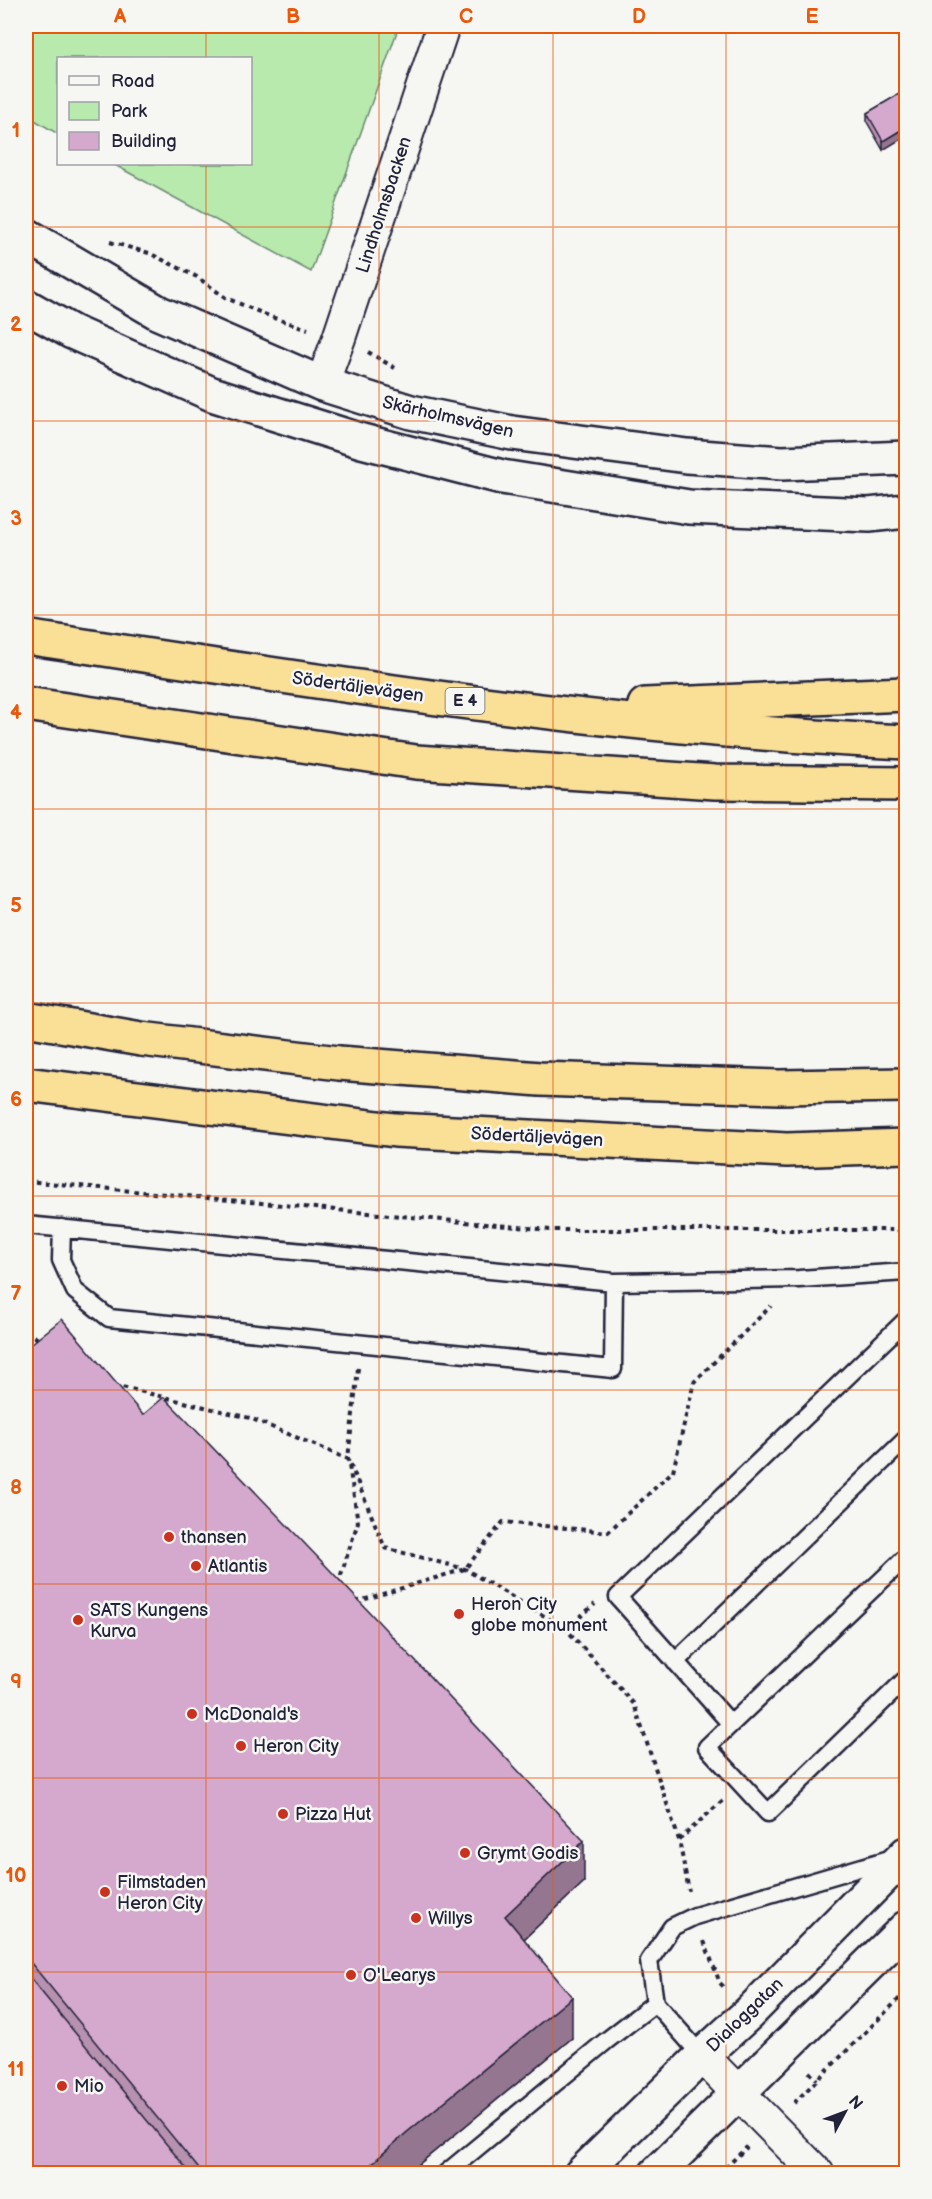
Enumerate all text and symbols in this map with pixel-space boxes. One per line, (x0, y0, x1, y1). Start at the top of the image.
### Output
text: A (113, 5, 127, 29)
text: B (286, 5, 300, 29)
text: C (459, 5, 473, 29)
text: D (632, 5, 646, 29)
text: E (806, 5, 819, 29)
legend (57, 57, 252, 165)
text: Road (111, 71, 155, 92)
text: Park (111, 101, 147, 122)
text: 1 (12, 119, 20, 143)
text: Building (111, 131, 177, 152)
street label: Lindholmsbacken (352, 134, 416, 276)
text: 2 (10, 313, 22, 337)
street label: Skärholmsvägen (380, 392, 516, 442)
text: 3 (10, 507, 22, 531)
street label: Södertäljevägen (291, 667, 425, 707)
road number: E 4 (446, 688, 484, 714)
text: 4 (10, 701, 22, 725)
text: 5 (10, 894, 22, 918)
text: 6 (10, 1088, 22, 1112)
street label: Södertäljevägen (470, 1123, 604, 1151)
text: 7 (10, 1282, 22, 1306)
text: 8 (10, 1476, 22, 1500)
place label: thansen (181, 1527, 247, 1548)
marker: thansen (162, 1530, 176, 1544)
place label: Atlantis (208, 1556, 267, 1577)
marker: Atlantis (189, 1559, 203, 1573)
place label: Heron City globe monument (471, 1594, 608, 1636)
place label: SATS Kungens Kurva (90, 1600, 208, 1642)
marker: Heron City globe monument (452, 1607, 466, 1621)
marker: SATS Kungens Kurva (71, 1613, 85, 1627)
text: 9 (10, 1670, 22, 1694)
place label: McDonald's (204, 1704, 299, 1725)
marker: McDonald's (185, 1707, 199, 1721)
place label: Heron City (253, 1736, 340, 1757)
marker: Heron City (234, 1739, 248, 1753)
place label: Pizza Hut (295, 1804, 372, 1825)
marker: Pizza Hut (276, 1807, 290, 1821)
place label: Grymt Godis (477, 1843, 579, 1864)
marker: Grymt Godis (458, 1846, 472, 1860)
text: 10 (6, 1864, 26, 1888)
place label: Filmstaden Heron City (117, 1872, 206, 1914)
marker: Filmstaden Heron City (98, 1885, 112, 1899)
place label: Willys (428, 1908, 473, 1929)
marker: Willys (409, 1911, 423, 1925)
place label: O'Learys (363, 1965, 436, 1986)
marker: O'Learys (344, 1968, 358, 1982)
street label: Dialoggatan (702, 1973, 788, 2057)
text: 11 (8, 2058, 24, 2082)
place label: Mio (74, 2076, 104, 2097)
marker: Mio (55, 2079, 69, 2093)
north arrow (815, 2082, 875, 2142)
text: N (844, 2092, 866, 2114)

